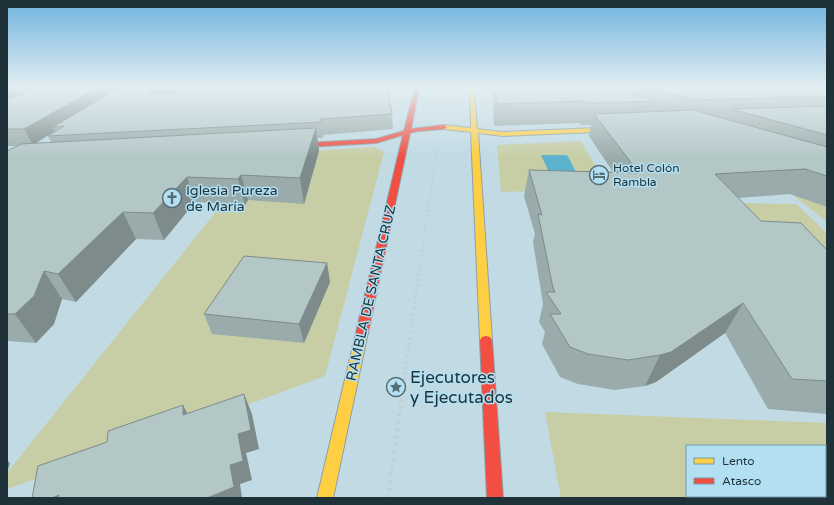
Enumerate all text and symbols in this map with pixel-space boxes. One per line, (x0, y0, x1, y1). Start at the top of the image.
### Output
place label: Hotel Colón Rambla (613, 161, 680, 189)
hotel icon: Hotel Colón Rambla (588, 164, 610, 186)
place label: Iglesia Pureza de María (186, 182, 278, 215)
church icon: Iglesia Pureza de María (161, 187, 183, 209)
street label: RAMBLA DE SANTA CRUZ (342, 203, 400, 383)
place label: Ejecutores y Ejecutados (410, 367, 513, 408)
place icon: Ejecutores y Ejecutados (385, 376, 407, 398)
legend (686, 445, 826, 497)
text: Lento (722, 454, 755, 468)
text: Atasco (722, 474, 761, 488)

